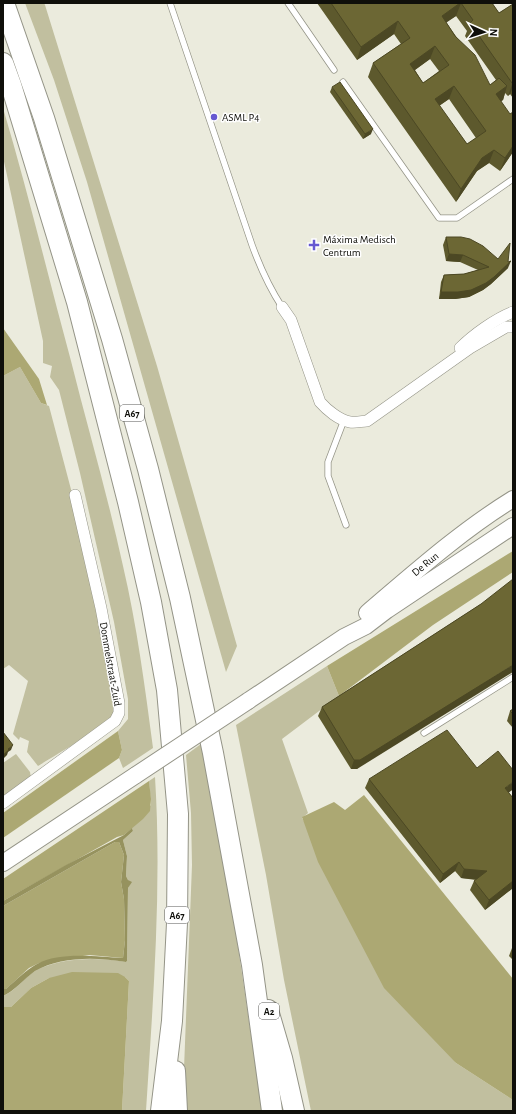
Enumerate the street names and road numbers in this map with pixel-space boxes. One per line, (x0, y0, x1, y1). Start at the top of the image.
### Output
road number: A67 (120, 405, 144, 421)
street label: De Run (410, 550, 441, 578)
street label: Dommelstraat-Zuid (98, 621, 123, 707)
road number: A67 (165, 907, 189, 923)
road number: A2 (259, 1003, 279, 1019)

